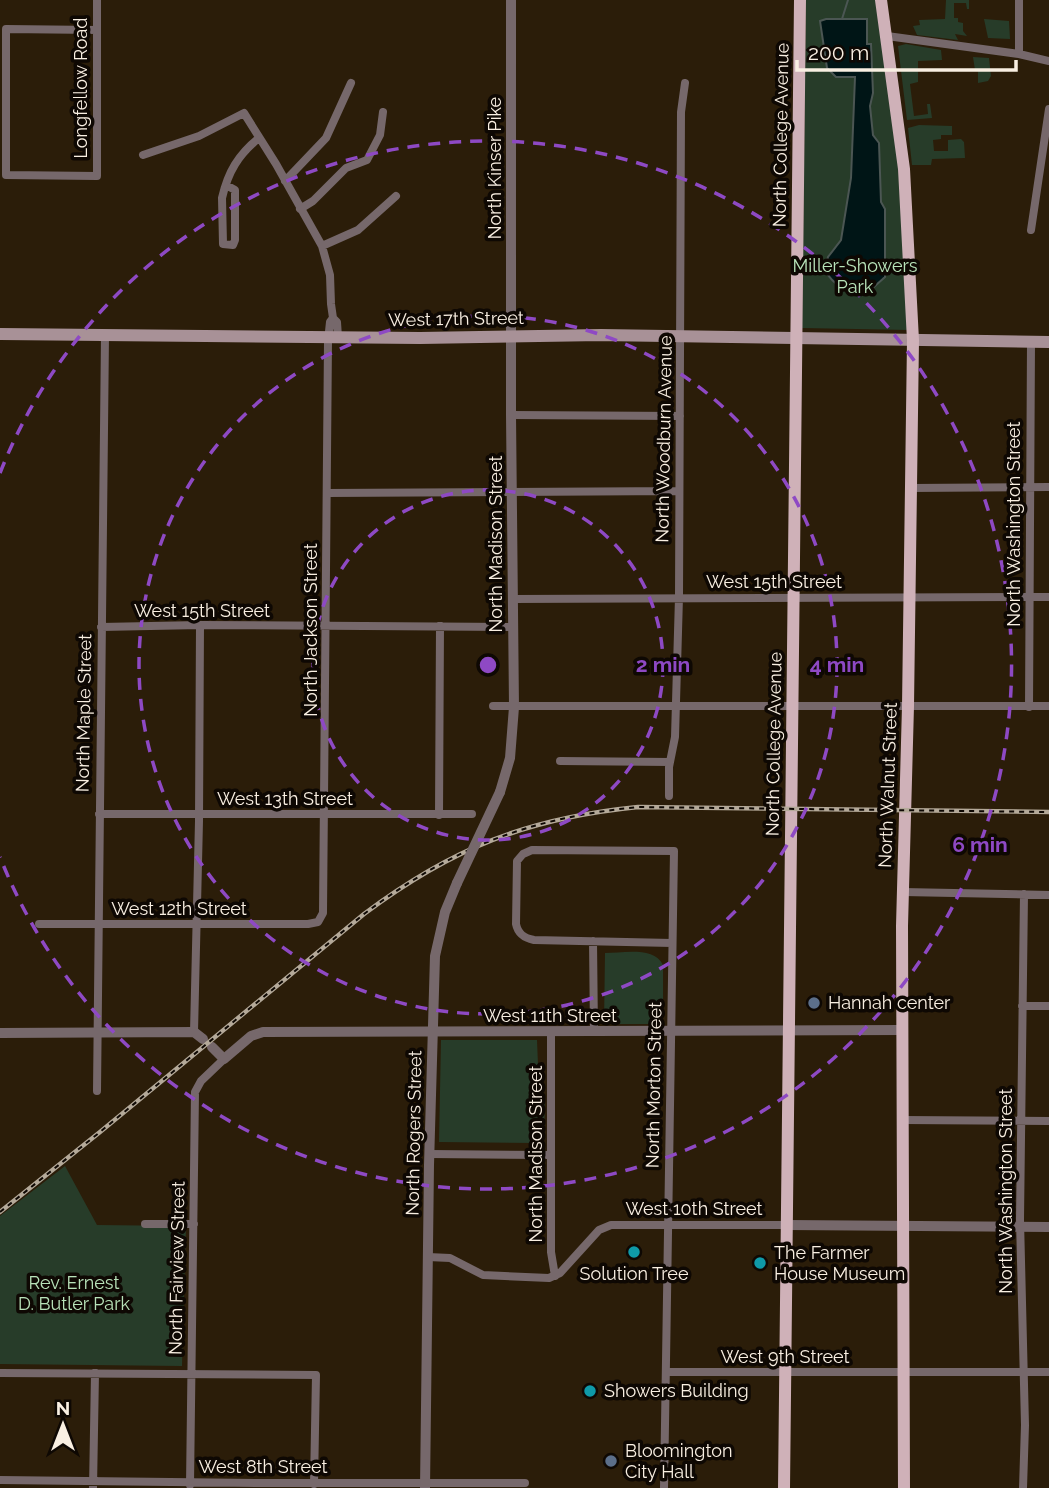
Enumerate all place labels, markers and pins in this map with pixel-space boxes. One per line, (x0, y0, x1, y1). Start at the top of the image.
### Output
centre of rings (476, 653, 500, 677)
place label: Hannah center (828, 992, 951, 1013)
marker: Hannah center (806, 995, 822, 1011)
place label: The Farmer House Museum (774, 1242, 905, 1284)
marker: Solution Tree (626, 1244, 642, 1260)
marker: The Farmer House Museum (752, 1255, 768, 1271)
place label: Solution Tree (580, 1263, 689, 1284)
place label: Showers Building (604, 1380, 749, 1401)
marker: Showers Building (582, 1383, 598, 1399)
place label: Bloomington City Hall (625, 1440, 732, 1482)
marker: Bloomington City Hall (603, 1453, 619, 1469)

